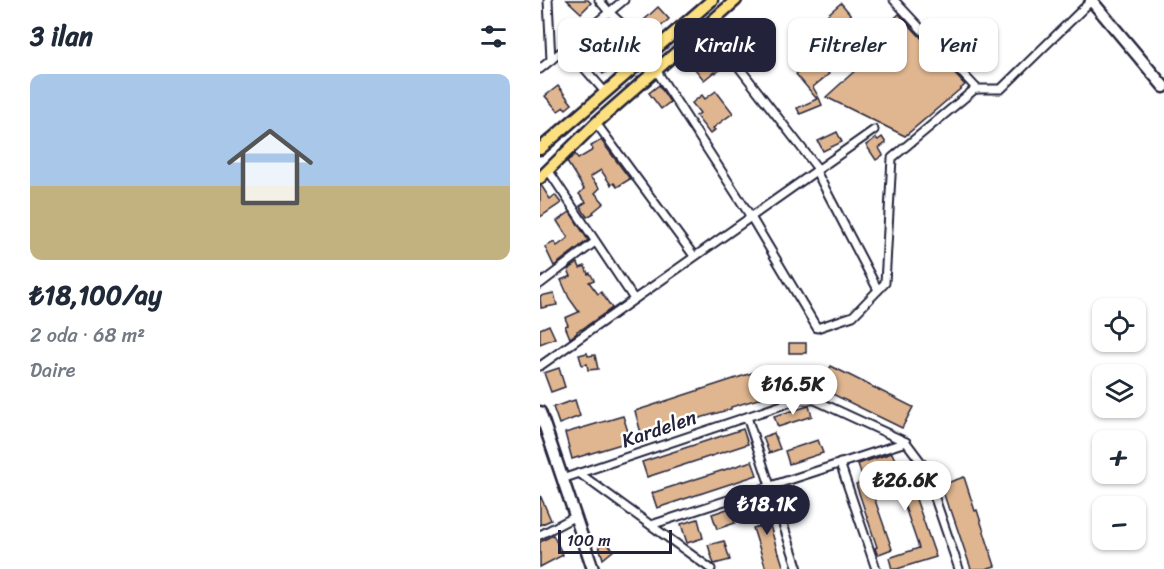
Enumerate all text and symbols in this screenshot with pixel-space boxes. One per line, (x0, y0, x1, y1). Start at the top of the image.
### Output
text: 3 ilan (30, 13, 93, 59)
chip: Satılık (558, 18, 662, 72)
chip: Kiralık (674, 18, 776, 72)
chip: Filtreler (788, 18, 907, 72)
chip: Yeni (919, 18, 998, 72)
icon: filters (477, 20, 510, 53)
icon: home (216, 113, 324, 221)
text: ₺18,100/ay (30, 272, 162, 318)
map controls (1092, 298, 1146, 550)
button: locate (1092, 298, 1146, 352)
text: 2 oda · 68 m² (30, 318, 145, 353)
text: Daire (30, 353, 75, 388)
button: layers (1092, 364, 1146, 418)
pin: ₺16.5K (744, 365, 842, 416)
text: ₺16.5K (762, 367, 824, 402)
street label: Kardelen (617, 400, 701, 458)
button: + (1092, 430, 1146, 484)
pin: ₺26.6K (856, 461, 954, 512)
text: ₺26.6K (873, 463, 937, 498)
pin: ₺18.1K (718, 485, 816, 536)
text: ₺18.1K (738, 487, 796, 522)
button: − (1092, 496, 1146, 550)
text: 100 m (567, 526, 611, 555)
scale bar (558, 527, 672, 554)

